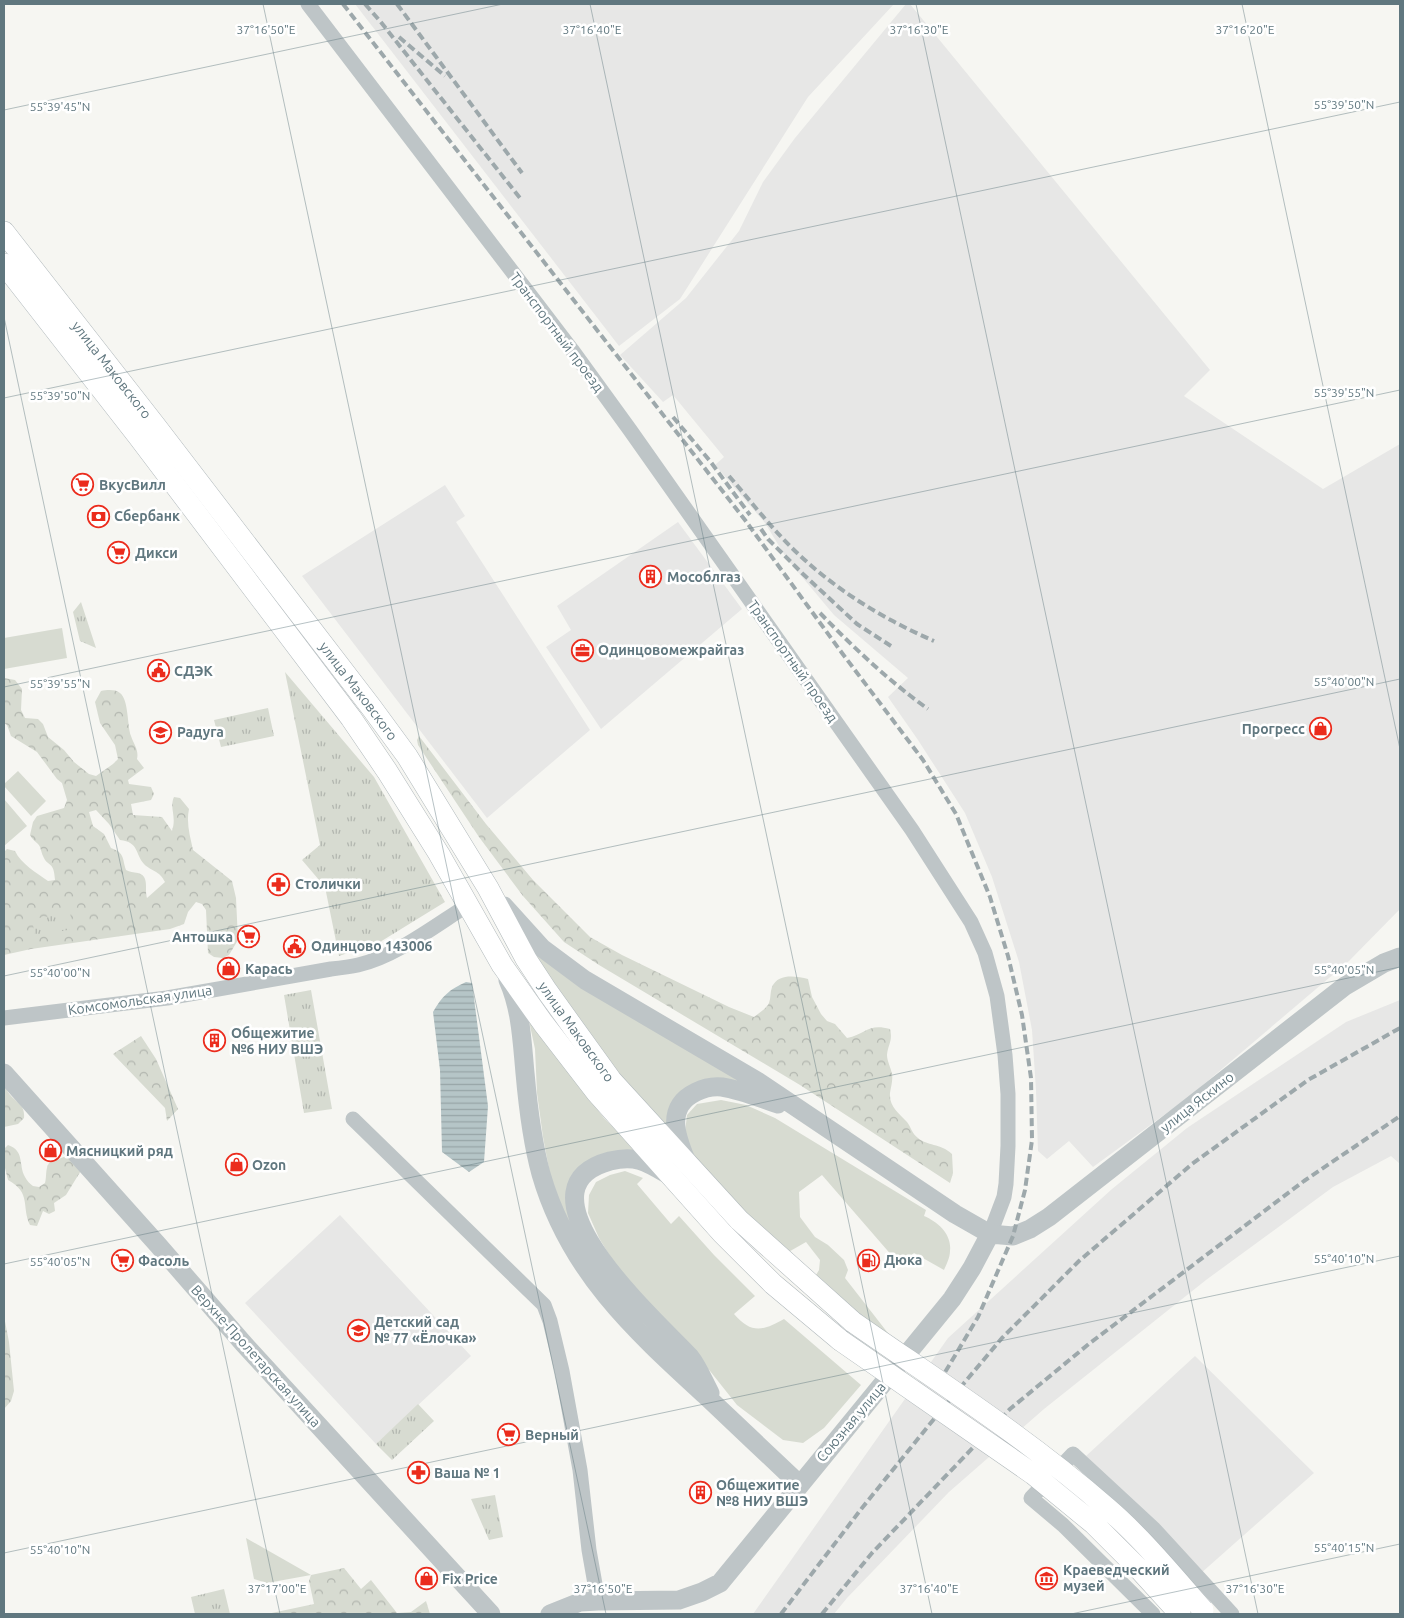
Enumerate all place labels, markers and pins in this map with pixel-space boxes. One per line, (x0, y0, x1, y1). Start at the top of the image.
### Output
supermarket icon: ВкусВилл (71, 473, 95, 497)
place label: ВкусВилл (99, 477, 166, 493)
bank icon: Сбербанк (86, 504, 110, 528)
place label: Сбербанк (114, 508, 180, 524)
supermarket icon: Дикси (107, 541, 131, 565)
place label: Дикси (135, 545, 178, 561)
building icon: Мособлгаз (639, 565, 663, 589)
place label: Мособлгаз (667, 569, 741, 585)
office icon: Одинцовомежрайгаз (570, 638, 594, 662)
place label: Одинцовомежрайгаз (598, 642, 744, 658)
public building icon: СДЭК (146, 659, 170, 683)
place label: СДЭК (174, 663, 214, 679)
shop icon: Прогресс (1309, 717, 1333, 741)
school or university icon: Радуга (149, 720, 173, 744)
place label: Прогресс (1242, 721, 1305, 737)
place label: Радуга (177, 724, 224, 740)
pharmacy icon: Столички (267, 872, 291, 896)
place label: Столички (295, 876, 361, 892)
supermarket icon: Антошка (237, 925, 261, 949)
place label: Антошка (172, 929, 233, 945)
public building icon: Одинцово 143006 (283, 934, 307, 958)
place label: Одинцово 143006 (311, 938, 433, 954)
shop icon: Карась (217, 957, 241, 981)
place label: Карась (245, 961, 293, 977)
place label: Общежитие №6 НИУ ВШЭ (231, 1025, 323, 1057)
building icon: Общежитие №6 НИУ ВШЭ (203, 1029, 227, 1053)
shop icon: Мясницкий ряд (38, 1139, 62, 1163)
place label: Мясницкий ряд (66, 1143, 173, 1159)
shop icon: Ozon (224, 1153, 248, 1177)
place label: Ozon (252, 1157, 286, 1173)
fuel station icon: Дюка (856, 1248, 880, 1272)
supermarket icon: Фасоль (110, 1249, 134, 1273)
place label: Дюка (884, 1252, 922, 1268)
place label: Фасоль (138, 1253, 189, 1269)
place label: Детский сад № 77 «Ёлочка» (374, 1314, 477, 1346)
school or university icon: Детский сад № 77 «Ёлочка» (346, 1318, 370, 1342)
supermarket icon: Верный (497, 1423, 521, 1447)
place label: Верный (525, 1427, 579, 1443)
pharmacy icon: Ваша № 1 (406, 1461, 430, 1485)
place label: Ваша № 1 (434, 1465, 501, 1481)
place label: Общежитие №8 НИУ ВШЭ (716, 1477, 808, 1509)
building icon: Общежитие №8 НИУ ВШЭ (688, 1481, 712, 1505)
place label: Краеведческий музей (1063, 1562, 1170, 1594)
museum icon: Краеведческий музей (1035, 1566, 1059, 1590)
shop icon: Fix Price (414, 1567, 438, 1591)
place label: Fix Price (442, 1571, 498, 1587)

